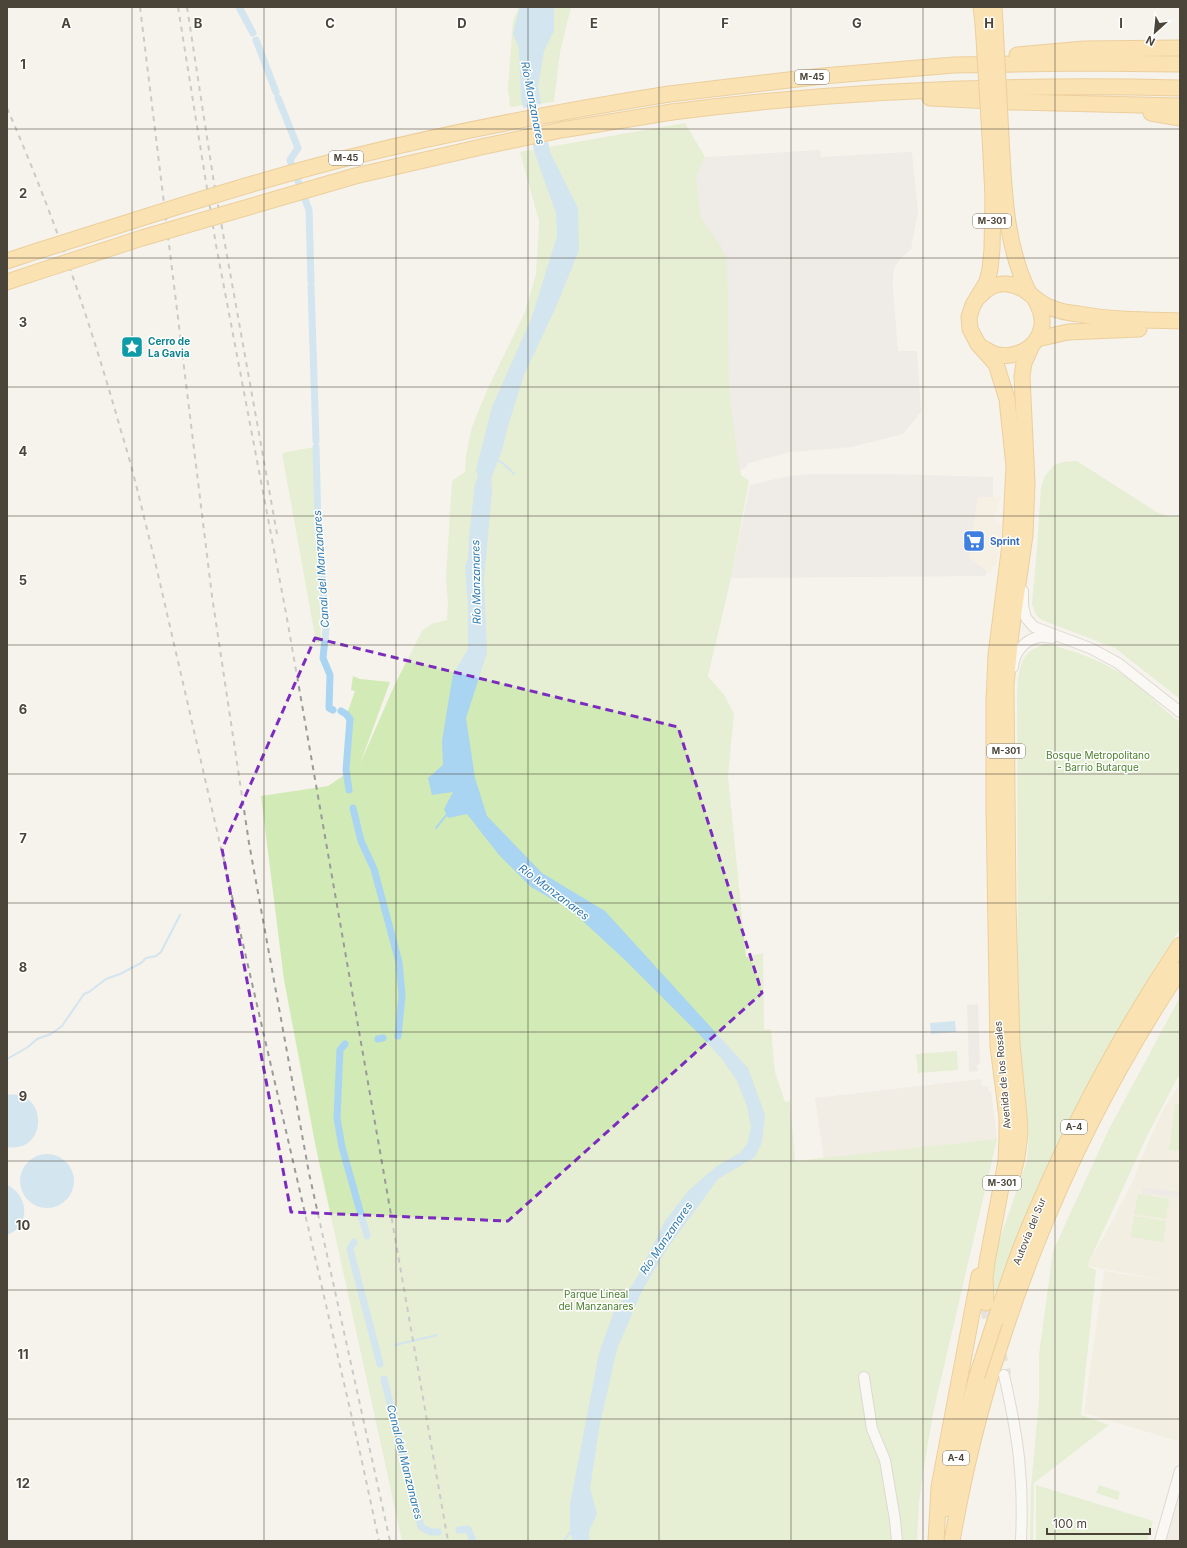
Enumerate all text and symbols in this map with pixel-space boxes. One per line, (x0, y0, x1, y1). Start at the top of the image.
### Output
north arrow (1135, 12, 1175, 52)
text: A (61, 15, 71, 31)
text: B (194, 15, 203, 31)
text: C (325, 15, 335, 31)
text: D (457, 15, 467, 31)
text: E (590, 15, 598, 31)
text: F (721, 15, 729, 31)
text: G (852, 15, 862, 31)
text: H (984, 15, 994, 31)
text: I (1119, 15, 1123, 31)
text: N (1144, 33, 1157, 49)
text: 1 (20, 56, 26, 72)
water label: Río Manzanares (518, 60, 548, 146)
road number: M-45 (795, 70, 829, 84)
road number: M-45 (329, 151, 363, 165)
text: 2 (19, 185, 27, 201)
road number: M-301 (973, 214, 1011, 228)
text: 3 (19, 314, 27, 330)
place icon: Cerro de La Gavia (119, 334, 145, 360)
place label: Cerro de La Gavia (148, 335, 190, 359)
text: 4 (19, 443, 28, 459)
water label: Canal del Manzanares (310, 510, 332, 628)
supermarket icon: Sprint (961, 528, 987, 554)
place label: Sprint (990, 535, 1020, 547)
water label: Río Manzanares (468, 539, 484, 624)
text: 5 (19, 572, 27, 588)
text: 6 (19, 701, 27, 717)
road number: M-301 (987, 744, 1025, 758)
park label: Bosque Metropolitano - Barrio Butarque (1046, 749, 1150, 773)
text: 7 (19, 830, 27, 846)
water label: Río Manzanares (516, 861, 592, 923)
text: 8 (19, 959, 27, 975)
street label: Avenida de los Rosales (991, 1021, 1013, 1129)
text: 9 (19, 1088, 27, 1104)
road number: A-4 (1061, 1120, 1087, 1134)
road number: M-301 (983, 1176, 1021, 1190)
street label: Autovía del Sur (1010, 1195, 1048, 1266)
water label: Río Manzanares (637, 1199, 696, 1277)
text: 10 (16, 1217, 30, 1233)
park label: Parque Lineal del Manzanares (558, 1288, 634, 1312)
text: 11 (17, 1346, 29, 1362)
water label: Canal del Manzanares (384, 1403, 426, 1521)
road number: A-4 (943, 1451, 969, 1465)
text: 12 (16, 1475, 30, 1491)
scale bar (1047, 1510, 1150, 1536)
text: 100 m (1053, 1516, 1087, 1531)

